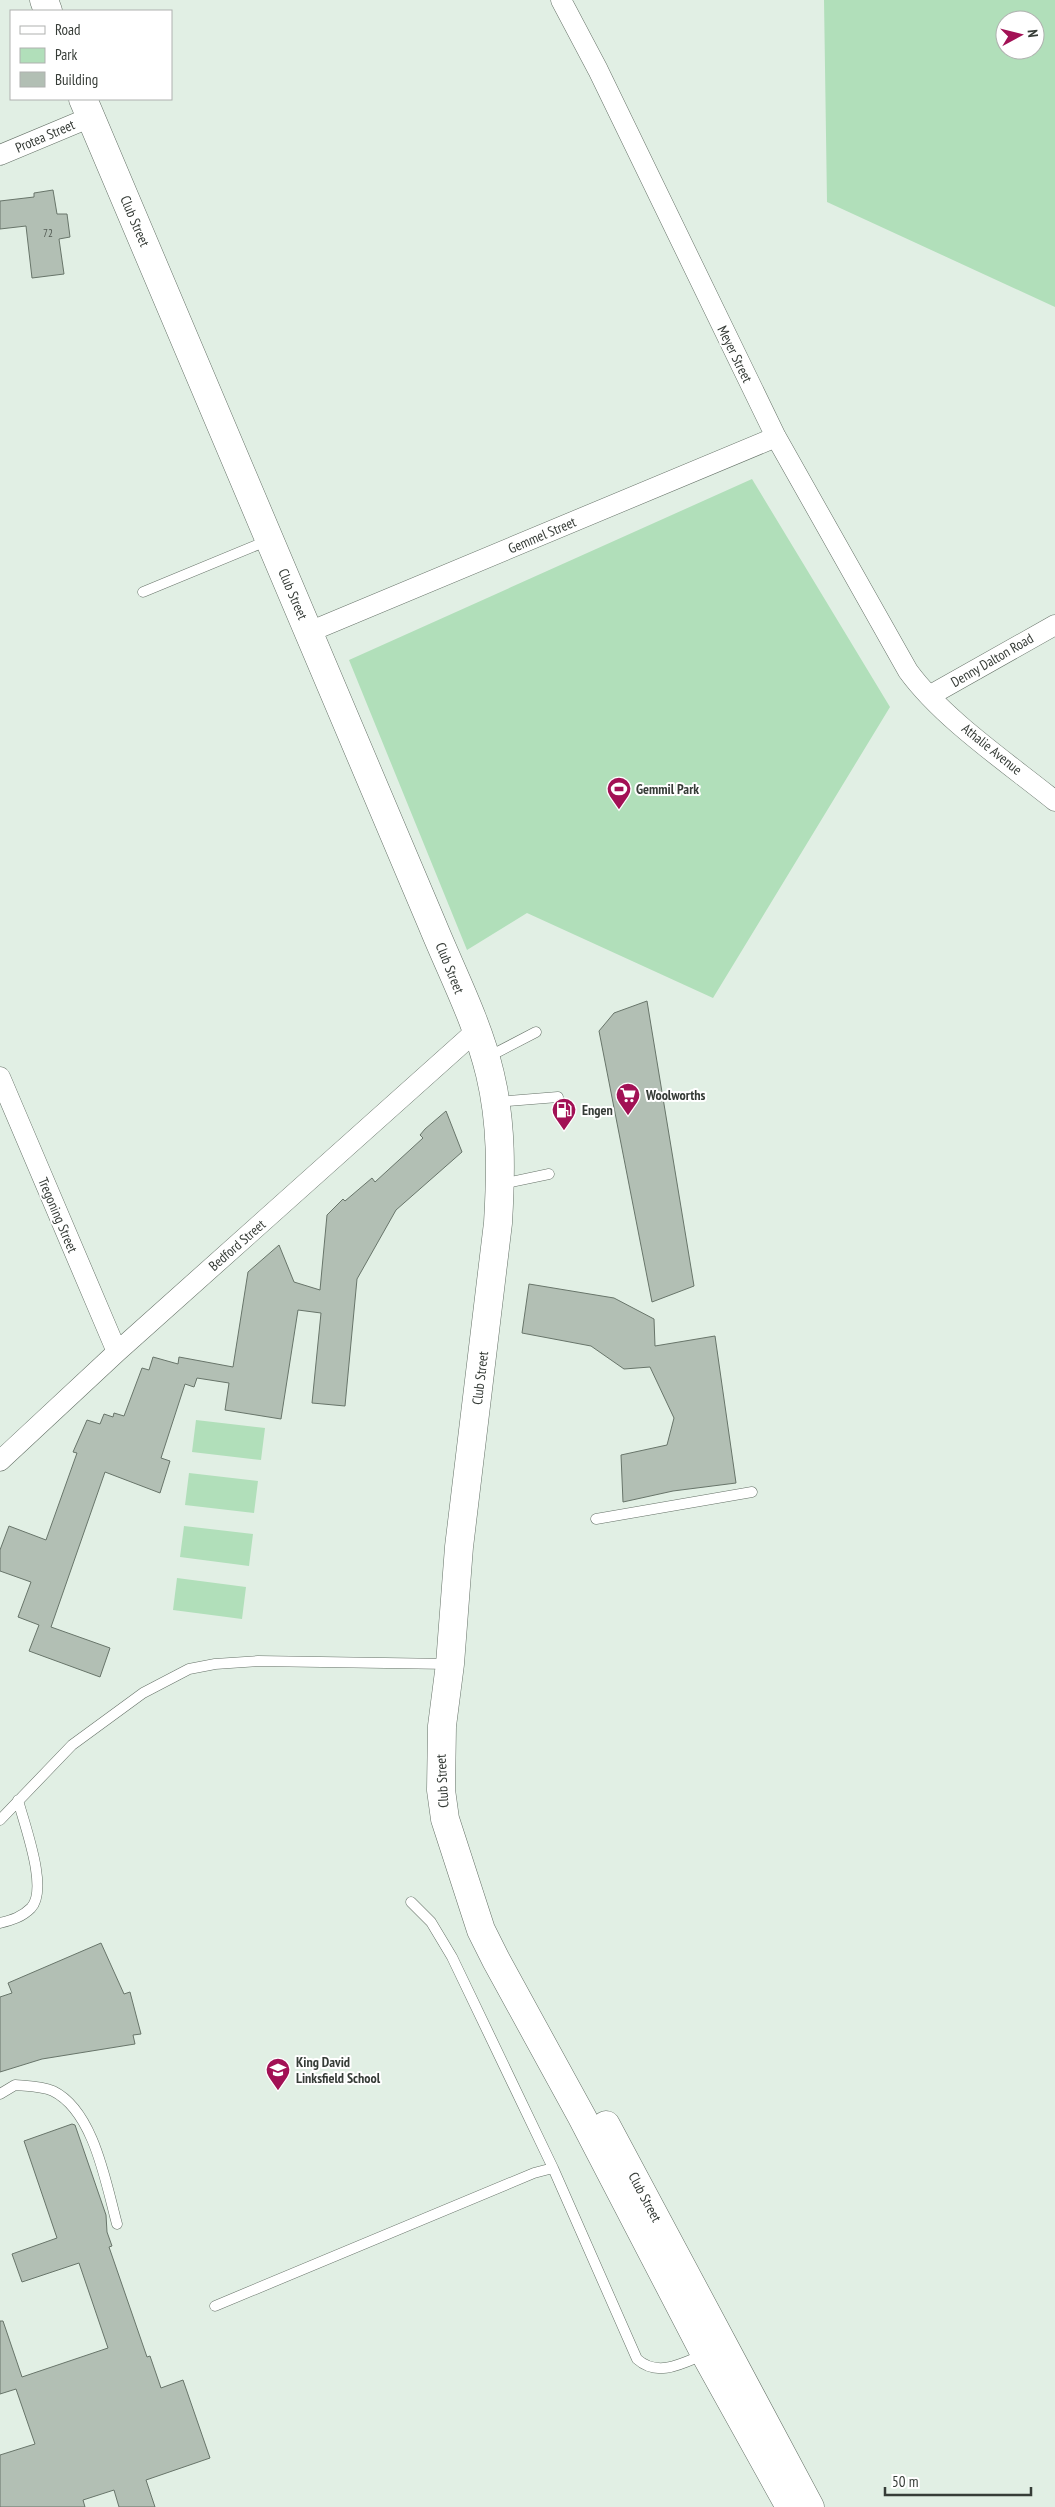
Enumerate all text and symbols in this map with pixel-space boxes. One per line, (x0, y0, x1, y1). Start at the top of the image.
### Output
legend (10, 10, 172, 100)
north arrow (995, 10, 1045, 60)
text: Road (55, 20, 81, 39)
text: N (1024, 29, 1042, 38)
text: Park (55, 45, 77, 64)
text: Building (55, 70, 98, 89)
street label: Protea Street (13, 115, 78, 157)
street label: Club Street (116, 193, 154, 249)
house number: 72 (43, 226, 53, 240)
street label: Meyer Street (713, 323, 757, 386)
street label: Gemmel Street (505, 513, 579, 557)
street label: Club Street (274, 566, 312, 622)
street label: Denny Dalton Road (948, 629, 1036, 691)
street label: Athalie Avenue (958, 719, 1026, 779)
sports icon: Gemmil Park (606, 776, 632, 810)
place label: Gemmil Park (636, 780, 699, 798)
street label: Club Street (432, 940, 468, 996)
supermarket icon: Woolworths (615, 1082, 641, 1116)
place label: Woolworths (645, 1086, 706, 1104)
fuel station icon: Engen (551, 1097, 577, 1131)
place label: Engen (582, 1101, 613, 1119)
street label: Tregoning Street (34, 1175, 82, 1255)
street label: Bedford Street (205, 1215, 269, 1275)
street label: Club Street (468, 1350, 492, 1406)
street label: Club Street (432, 1754, 452, 1808)
place label: King David Linksfield School (296, 2053, 381, 2087)
school or university icon: King David Linksfield School (265, 2057, 291, 2091)
street label: Club Street (624, 2169, 666, 2225)
scale bar (885, 2464, 1031, 2496)
text: 50 m (892, 2472, 918, 2491)

